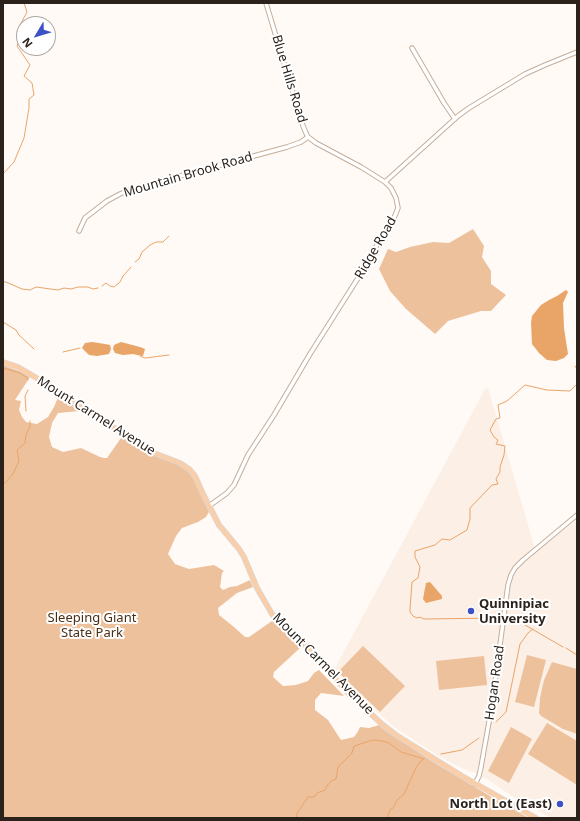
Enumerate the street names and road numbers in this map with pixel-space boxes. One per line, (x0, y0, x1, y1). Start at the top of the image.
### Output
street label: Blue Hills Road (268, 33, 310, 125)
street label: Mountain Brook Road (122, 149, 254, 201)
street label: Ridge Road (352, 214, 400, 282)
street label: Mount Carmel Avenue (34, 373, 158, 459)
street label: Mount Carmel Avenue (269, 610, 377, 718)
street label: Hogan Road (482, 645, 508, 721)

